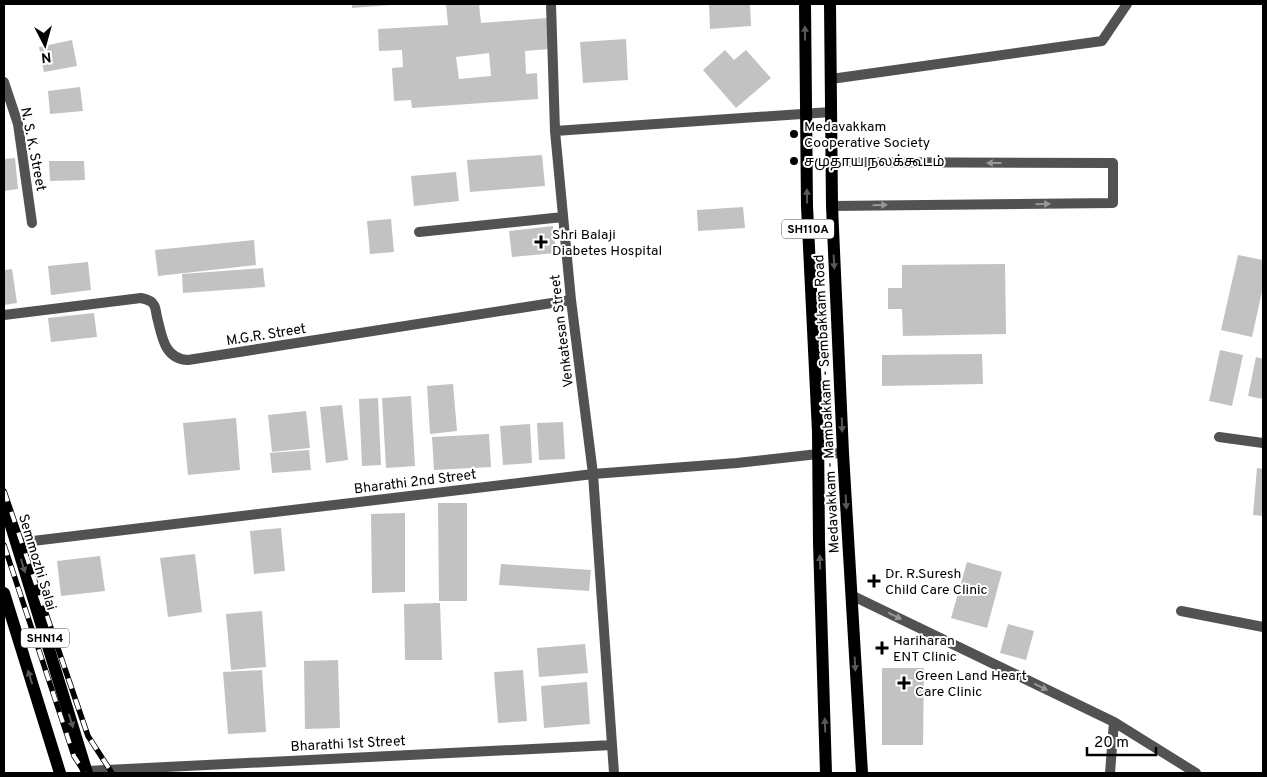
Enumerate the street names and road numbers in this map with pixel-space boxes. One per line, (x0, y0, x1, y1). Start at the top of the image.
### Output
street label: N. S. K. Street (16, 106, 49, 193)
road number: SH110A (782, 220, 834, 238)
street label: Medavakkam - Mambakkam - Sembakkam Road (811, 254, 844, 554)
street label: Venkatesan Street (547, 273, 578, 388)
street label: M.G.R. Street (225, 321, 307, 350)
street label: Bharathi 2nd Street (353, 467, 477, 498)
street label: Semmozhi Salai (14, 512, 59, 613)
road number: SHN14 (21, 628, 69, 648)
street label: Bharathi 1st Street (290, 733, 406, 756)

